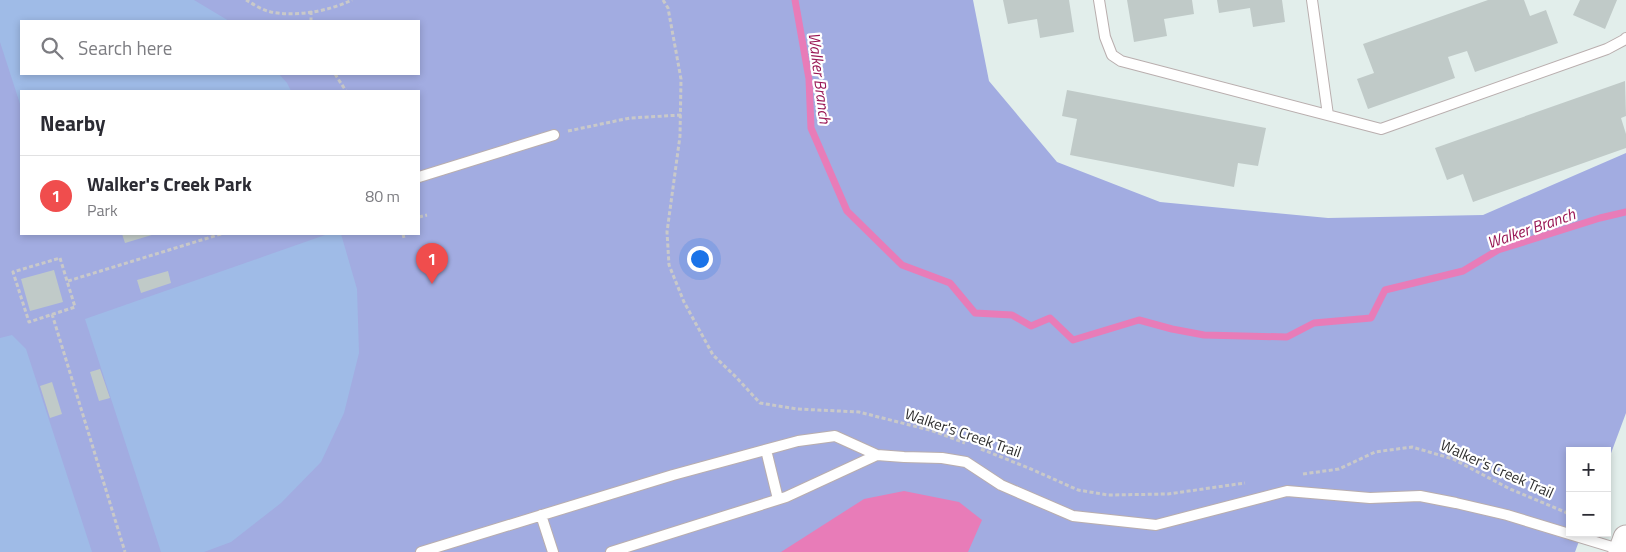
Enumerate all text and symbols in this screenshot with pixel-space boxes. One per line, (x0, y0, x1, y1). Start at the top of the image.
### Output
search box (20, 20, 420, 75)
water label: Walker Branch (803, 31, 838, 126)
text: Search here (78, 33, 172, 62)
icon: search (38, 34, 66, 62)
text: Nearby (40, 107, 105, 139)
text: Walker's Creek Park (87, 169, 252, 198)
text: 1 (52, 184, 60, 208)
text: 80 m (365, 184, 400, 208)
text: Park (87, 198, 118, 222)
water label: Walker Branch (1484, 201, 1579, 254)
pin: 1 (416, 243, 448, 284)
your location (687, 246, 713, 272)
street label: Walker's Creek Trail (902, 402, 1025, 463)
street label: Walker's Creek Trail (1437, 433, 1558, 504)
map controls (1566, 447, 1611, 537)
button: + (1566, 447, 1611, 492)
button: − (1566, 492, 1611, 537)

